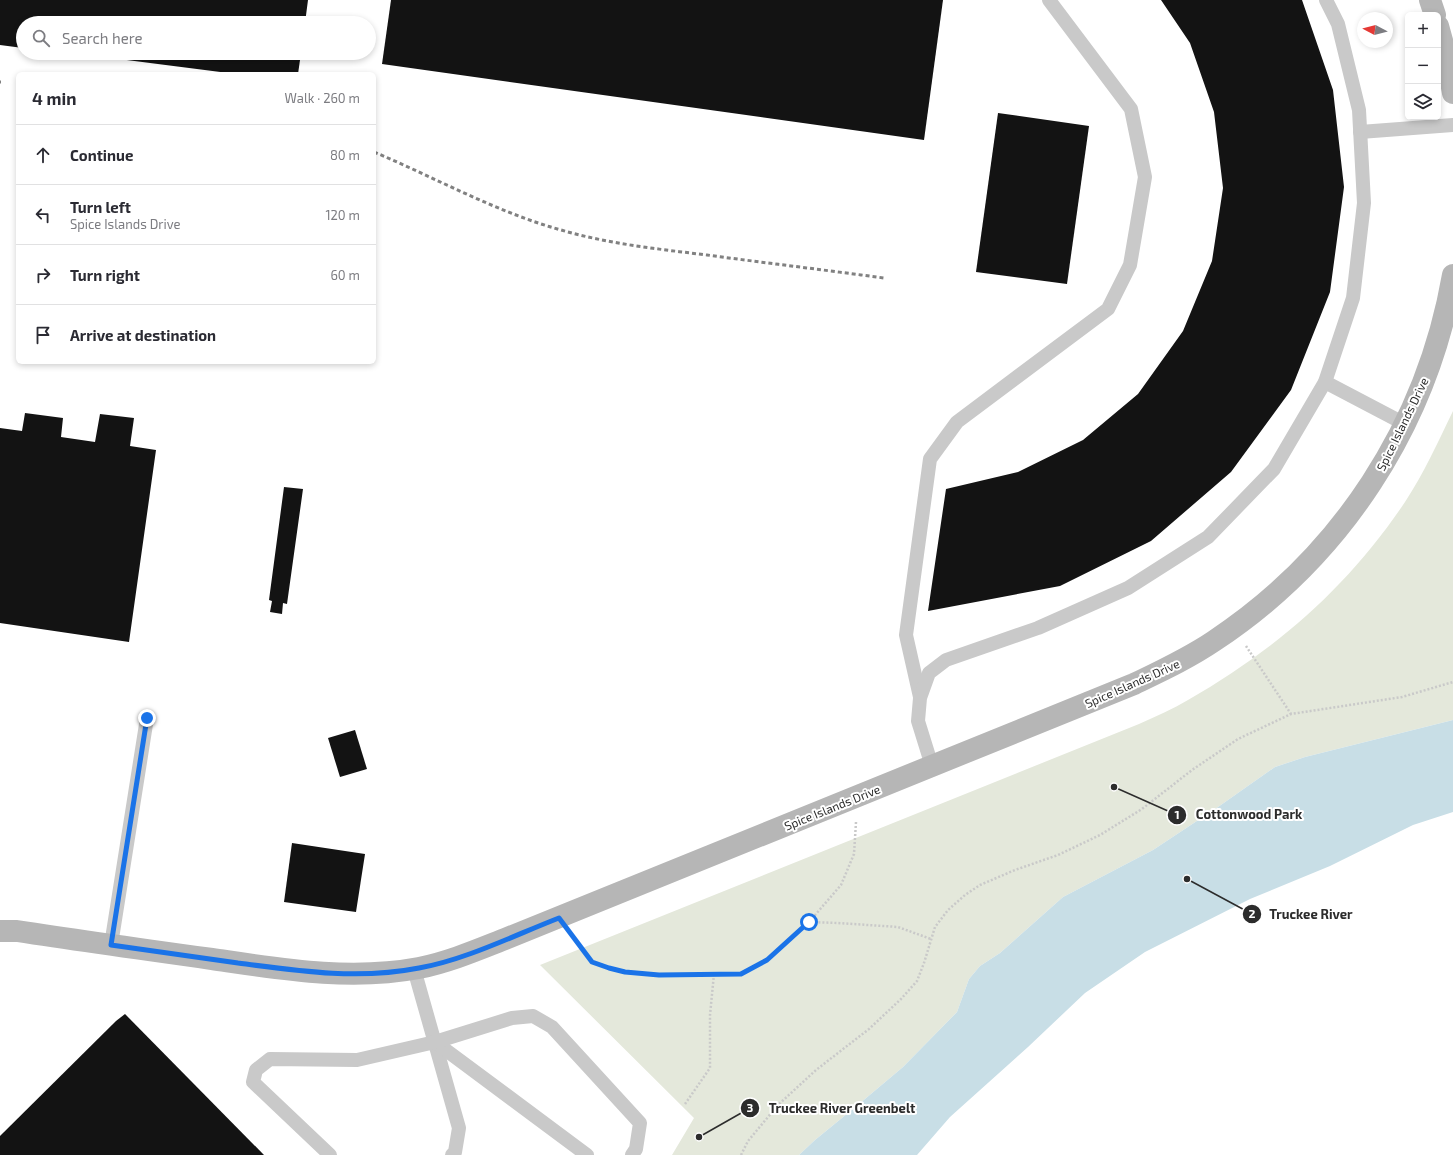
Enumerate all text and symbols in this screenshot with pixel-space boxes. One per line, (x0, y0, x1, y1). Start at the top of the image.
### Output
north arrow (1357, 12, 1393, 48)
map controls (1405, 12, 1441, 120)
button: + (1405, 12, 1441, 48)
search box (16, 16, 376, 60)
icon: search (30, 27, 52, 49)
text: Search here (62, 29, 143, 47)
button: − (1405, 48, 1441, 84)
button: layers (1405, 84, 1441, 120)
text: 4 min (32, 88, 76, 108)
text: Walk · 260 m (285, 90, 360, 106)
icon: ahead (32, 144, 54, 166)
text: Continue (70, 146, 133, 164)
text: 80 m (330, 147, 360, 163)
text: Turn left (70, 198, 131, 216)
icon: left (32, 204, 54, 226)
text: 120 m (325, 207, 360, 223)
text: Spice Islands Drive (70, 216, 181, 232)
icon: right (32, 264, 54, 286)
text: Turn right (70, 266, 140, 284)
text: 60 m (330, 267, 360, 283)
icon: arrive (32, 324, 54, 346)
text: Arrive at destination (70, 326, 216, 344)
street label: Spice Islands Drive (1373, 375, 1431, 473)
street label: Spice Islands Drive (1083, 656, 1181, 710)
route end (138, 709, 156, 727)
street label: Spice Islands Drive (782, 781, 882, 833)
callout: Cottonwood Park (1167, 802, 1310, 827)
text: Cottonwood Park (1196, 806, 1303, 822)
text: 1 (1174, 807, 1180, 821)
callout: Truckee River (1242, 902, 1361, 927)
text: 2 (1249, 906, 1256, 920)
text: Truckee River (1269, 906, 1353, 922)
route start (800, 913, 818, 931)
callout: Truckee River Greenbelt (740, 1096, 923, 1121)
text: 3 (747, 1100, 754, 1114)
text: Truckee River Greenbelt (769, 1100, 916, 1116)

